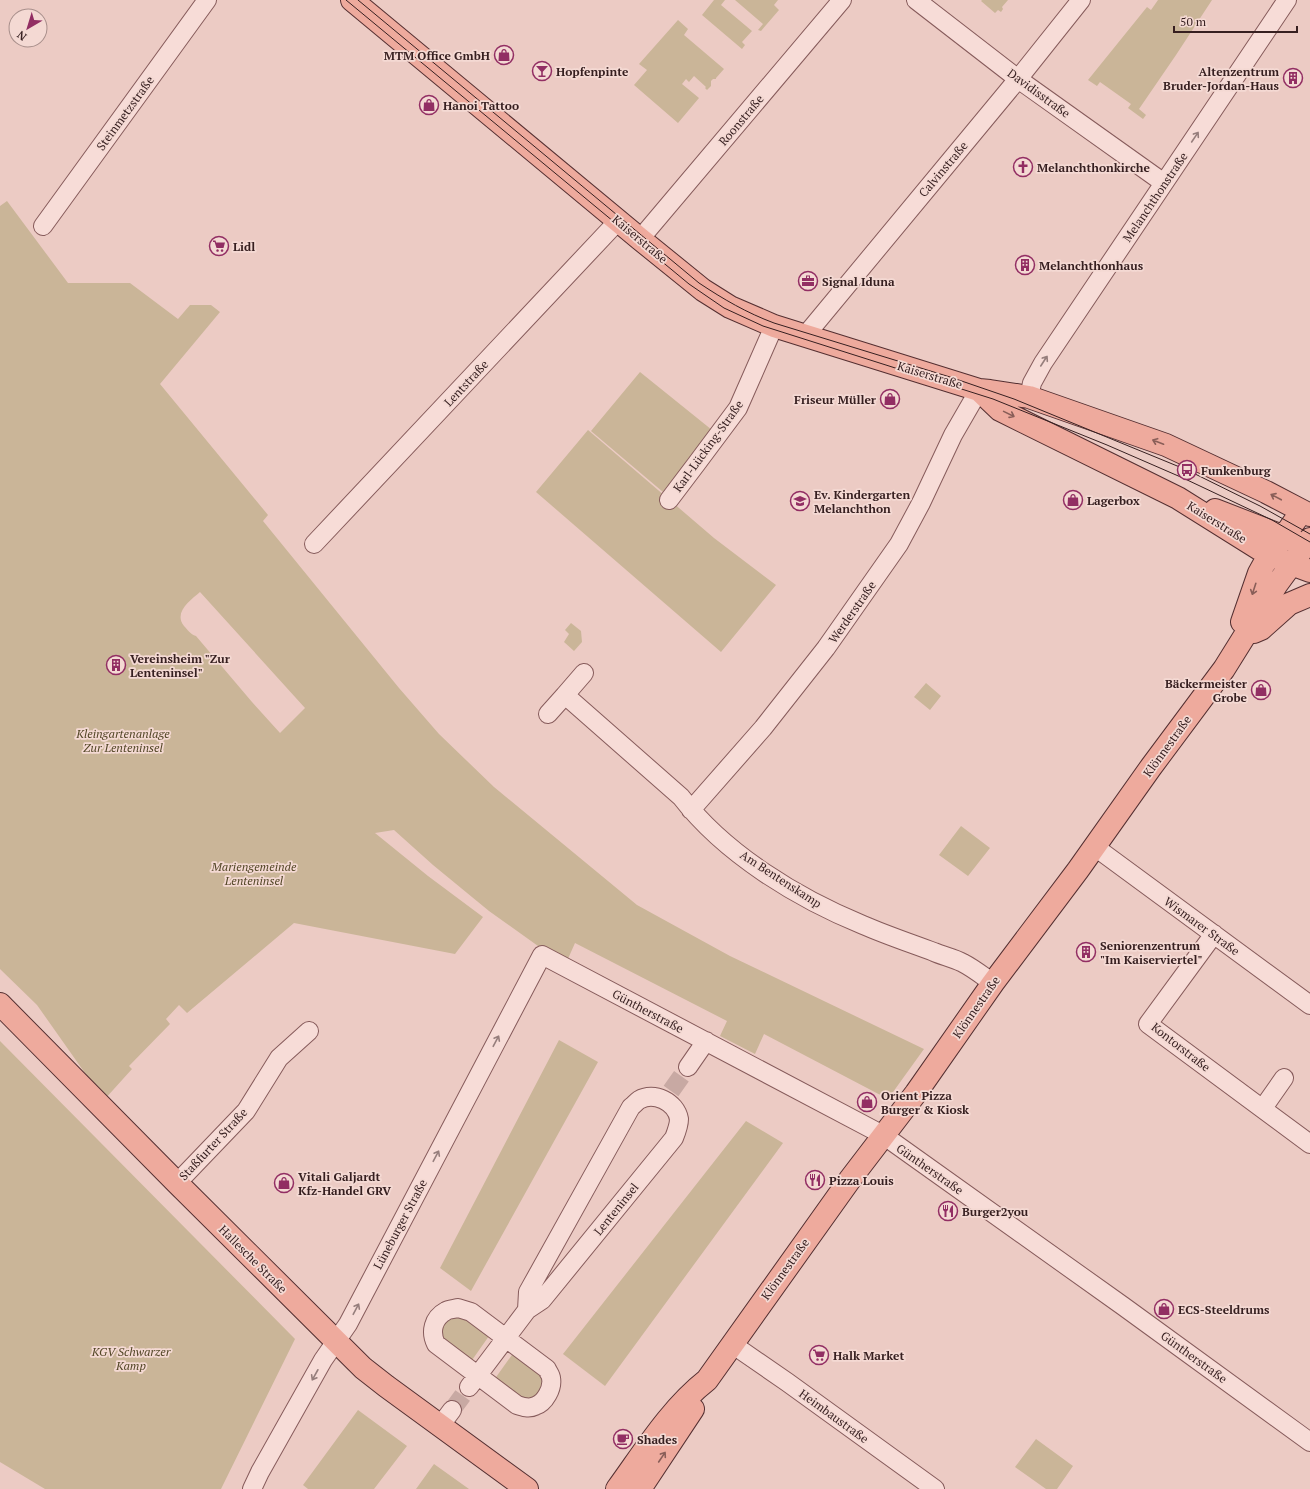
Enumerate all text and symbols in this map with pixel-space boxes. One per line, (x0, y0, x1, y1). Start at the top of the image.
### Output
north arrow (8, 8, 48, 48)
scale bar (1174, 8, 1297, 34)
text: 50 m (1180, 14, 1207, 29)
text: N (14, 27, 29, 44)
shop icon: MTM Office GmbH (493, 44, 515, 66)
place label: MTM Office GmbH (384, 48, 490, 63)
bar icon: Hopfenpinte (531, 60, 553, 82)
place label: Hopfenpinte (556, 64, 629, 79)
place label: Altenzentrum Bruder-Jordan-Haus (1163, 64, 1280, 93)
street label: Davidisstraße (1005, 65, 1073, 121)
building icon: Altenzentrum Bruder-Jordan-Haus (1282, 67, 1304, 89)
street label: Steinmetzstraße (93, 73, 157, 153)
street label: Roonstraße (715, 91, 767, 149)
shop icon: Hanoi Tattoo (418, 94, 440, 116)
place label: Hanoi Tattoo (443, 98, 519, 113)
one-way arrow (1191, 132, 1199, 143)
street label: Calvinstraße (915, 138, 971, 200)
street label: Melanchthonstraße (1119, 149, 1191, 245)
church icon: Melanchthonkirche (1012, 156, 1034, 178)
place label: Melanchthonkirche (1037, 160, 1150, 175)
street label: Kaiserstraße (609, 212, 671, 266)
supermarket icon: Lidl (208, 235, 230, 257)
place label: Lidl (233, 239, 255, 254)
building icon: Melanchthonhaus (1014, 254, 1036, 276)
place label: Melanchthonhaus (1039, 258, 1144, 273)
office icon: Signal Iduna (797, 270, 819, 292)
place label: Signal Iduna (822, 274, 895, 289)
one-way arrow (1040, 356, 1048, 367)
street label: Lentstraße (441, 357, 491, 409)
street label: Kaiserstraße (896, 358, 964, 392)
shop icon: Friseur Müller (879, 388, 901, 410)
place label: Friseur Müller (794, 392, 877, 407)
street label: Karl-Lücking-Straße (670, 397, 746, 495)
one-way arrow (1003, 411, 1015, 418)
one-way arrow (1152, 438, 1164, 446)
bus stop icon: Funkenburg (1176, 459, 1198, 481)
place label: Funkenburg (1201, 463, 1271, 478)
place label: Ev. Kindergarten Melanchthon (814, 487, 910, 516)
shop icon: Lagerbox (1062, 489, 1084, 511)
school or university icon: Ev. Kindergarten Melanchthon (789, 490, 811, 512)
place label: Lagerbox (1087, 493, 1140, 508)
one-way arrow (1270, 493, 1282, 501)
street label: Kaiserstraße (1184, 498, 1250, 546)
street label: Werderstraße (825, 578, 879, 646)
one-way arrow (1250, 583, 1257, 596)
place label: Vereinsheim "Zur Lenteninsel" (130, 651, 231, 680)
building icon: Vereinsheim "Zur Lenteninsel" (105, 654, 127, 676)
place label: Bäckermeister Grobe (1165, 676, 1248, 705)
shop icon: Bäckermeister Grobe (1250, 679, 1272, 701)
street label: Klönnestraße (1140, 712, 1194, 780)
park label: Kleingartenanlage Zur Lenteninsel (75, 726, 170, 755)
street label: Am Bentenskamp (737, 847, 825, 911)
park label: Mariengemeinde Lenteninsel (211, 859, 297, 888)
street label: Wismarer Straße (1161, 894, 1243, 958)
place label: Seniorenzentrum "Im Kaiserviertel" (1100, 938, 1202, 967)
building icon: Seniorenzentrum "Im Kaiserviertel" (1075, 941, 1097, 963)
street label: Klönnestraße (949, 973, 1003, 1041)
street label: Güntherstraße (610, 986, 686, 1036)
street label: Kontorstraße (1149, 1019, 1213, 1075)
one-way arrow (493, 1035, 500, 1047)
place label: Orient Pizza Burger & Kiosk (881, 1088, 969, 1117)
shop icon: Orient Pizza Burger & Kiosk (856, 1091, 878, 1113)
street label: Staßfurter Straße (176, 1105, 250, 1183)
street label: Güntherstraße (894, 1140, 966, 1198)
one-way arrow (432, 1151, 440, 1163)
place label: Vitali Galjardt Kfz-Handel GRV (298, 1169, 391, 1198)
restaurant icon: Pizza Louis (804, 1169, 826, 1191)
shop icon: Vitali Galjardt Kfz-Handel GRV (273, 1172, 295, 1194)
place label: Pizza Louis (829, 1173, 894, 1188)
street label: Lüneburger Straße (370, 1176, 430, 1272)
street label: Lenteninsel (590, 1180, 642, 1238)
restaurant icon: Burger2you (937, 1200, 959, 1222)
place label: Burger2you (962, 1204, 1029, 1219)
street label: Hallesche Straße (216, 1222, 290, 1296)
street label: Klönnestraße (758, 1235, 812, 1303)
shop icon: ECS-Steeldrums (1153, 1298, 1175, 1320)
place label: ECS-Steeldrums (1178, 1302, 1270, 1317)
one-way arrow (352, 1303, 360, 1315)
street label: Güntherstraße (1158, 1328, 1230, 1386)
park label: KGV Schwarzer Kamp (91, 1344, 172, 1373)
supermarket icon: Halk Market (808, 1344, 830, 1366)
place label: Halk Market (833, 1348, 904, 1363)
one-way arrow (310, 1369, 318, 1381)
street label: Heimbaustraße (796, 1386, 872, 1446)
cafe icon: Shades (612, 1428, 634, 1450)
place label: Shades (637, 1432, 678, 1447)
one-way arrow (658, 1451, 666, 1462)

